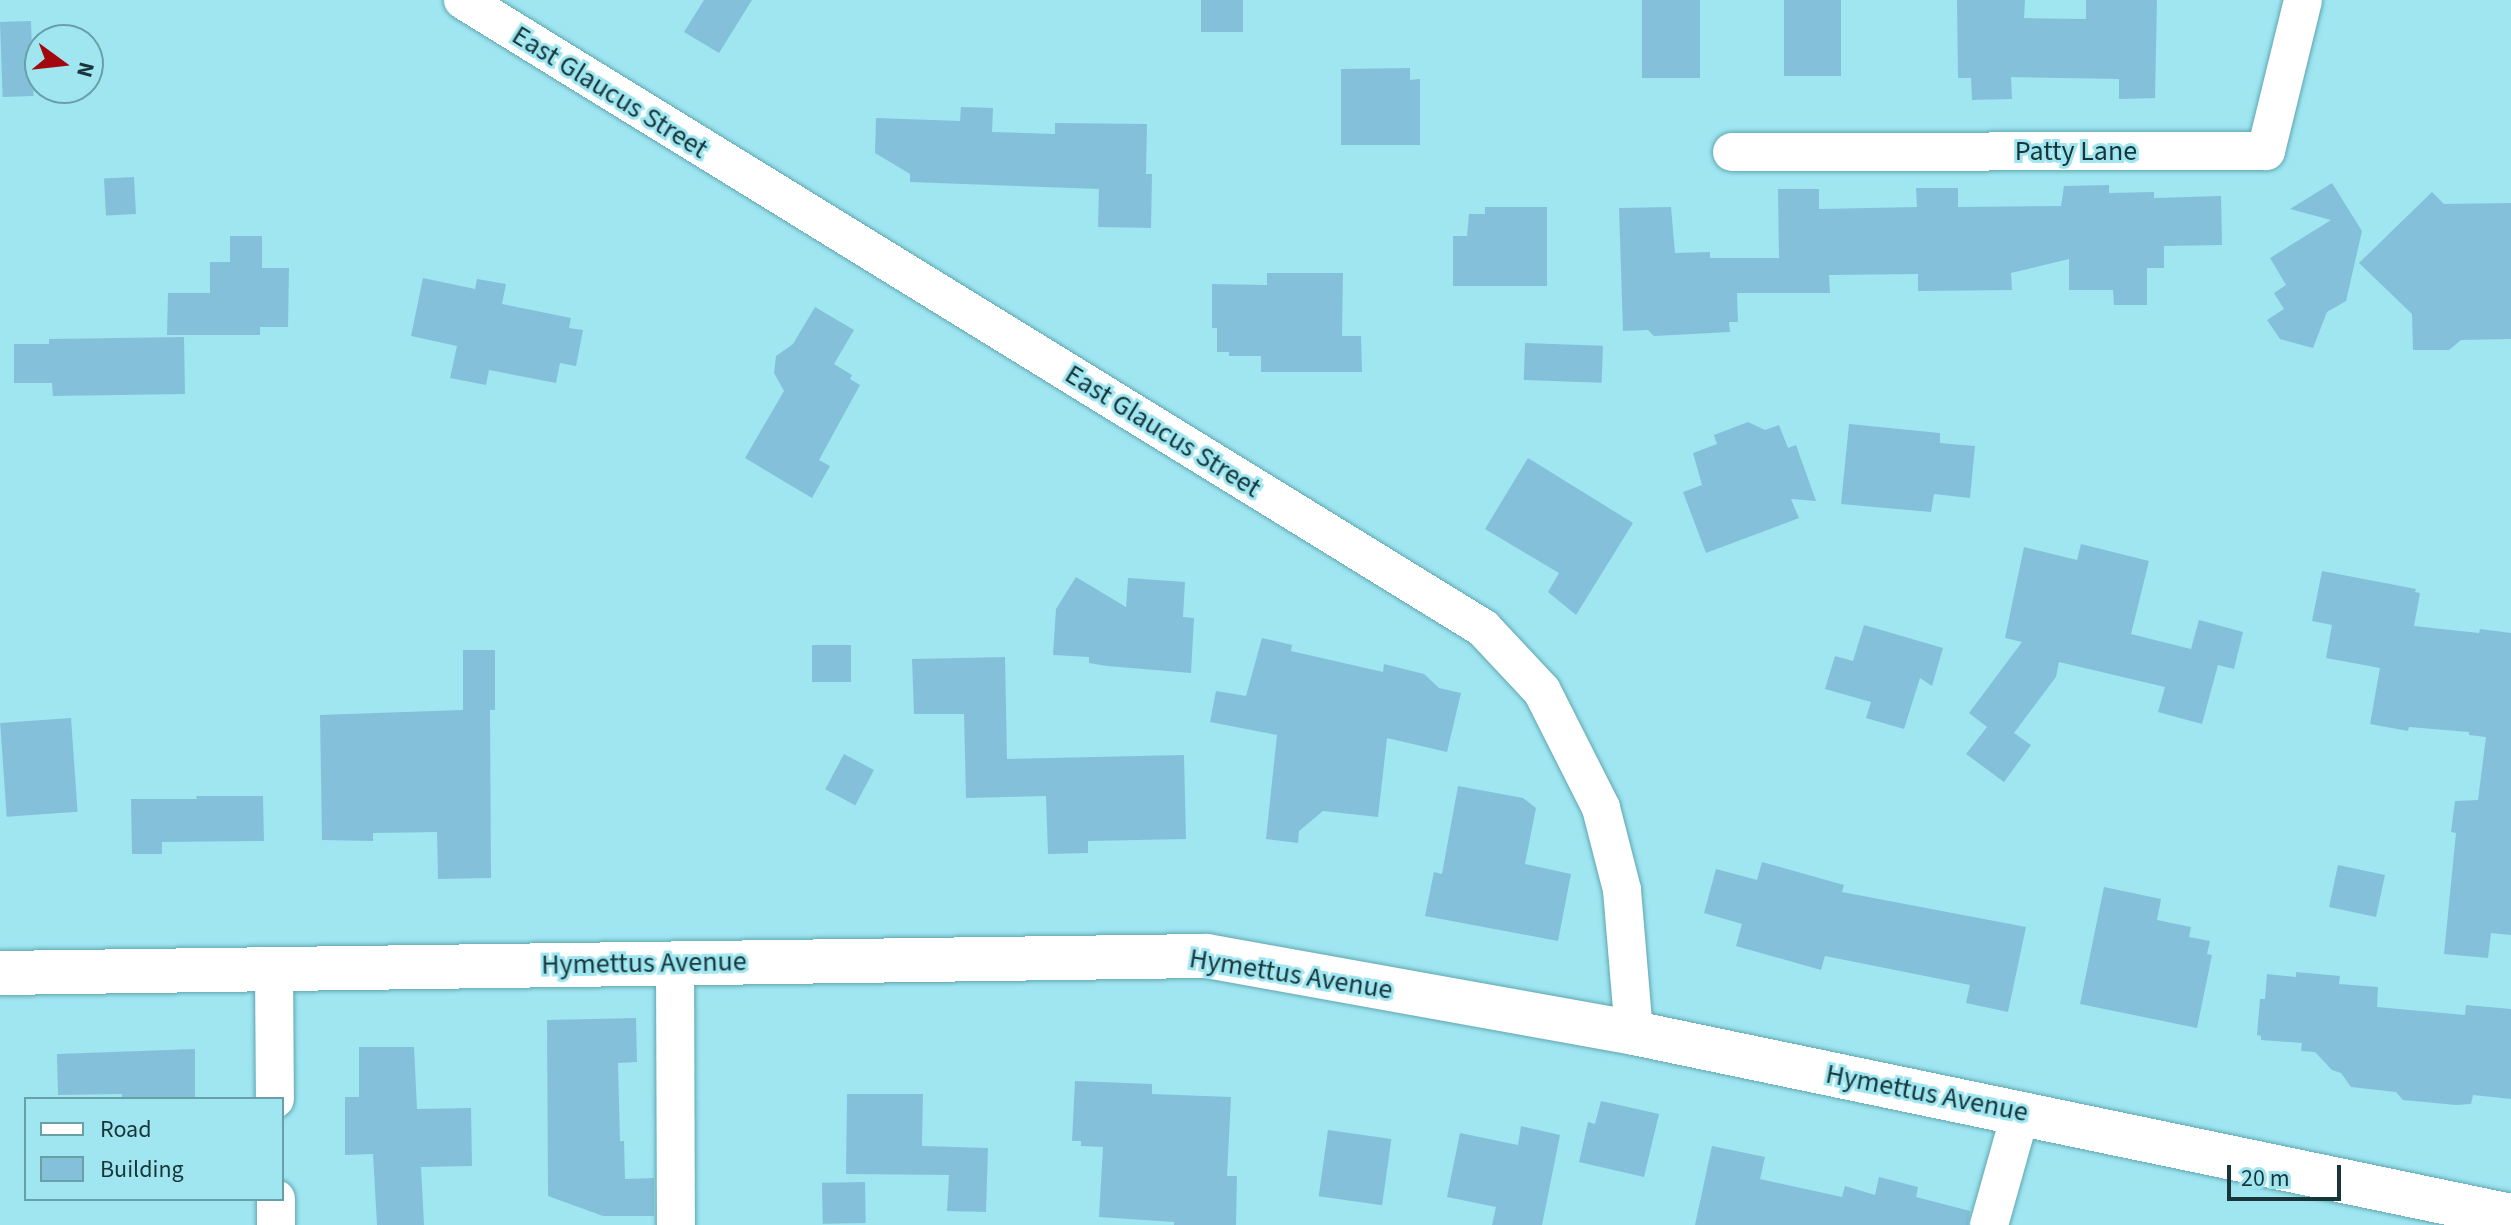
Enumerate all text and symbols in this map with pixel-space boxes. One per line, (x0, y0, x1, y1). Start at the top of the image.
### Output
street label: East Glaucus Street (506, 18, 714, 166)
north arrow (24, 24, 104, 104)
text: N (68, 58, 103, 81)
street label: Patty Lane (2015, 134, 2137, 168)
street label: East Glaucus Street (1059, 357, 1267, 505)
street label: Hymettus Avenue (1187, 941, 1395, 1007)
street label: Hymettus Avenue (541, 944, 747, 982)
street label: Hymettus Avenue (1823, 1057, 2031, 1129)
legend (24, 1097, 284, 1201)
text: Road (100, 1112, 152, 1147)
scale bar (2231, 1149, 2345, 1199)
text: Building (100, 1152, 184, 1187)
text: 20 m (2241, 1161, 2290, 1196)

